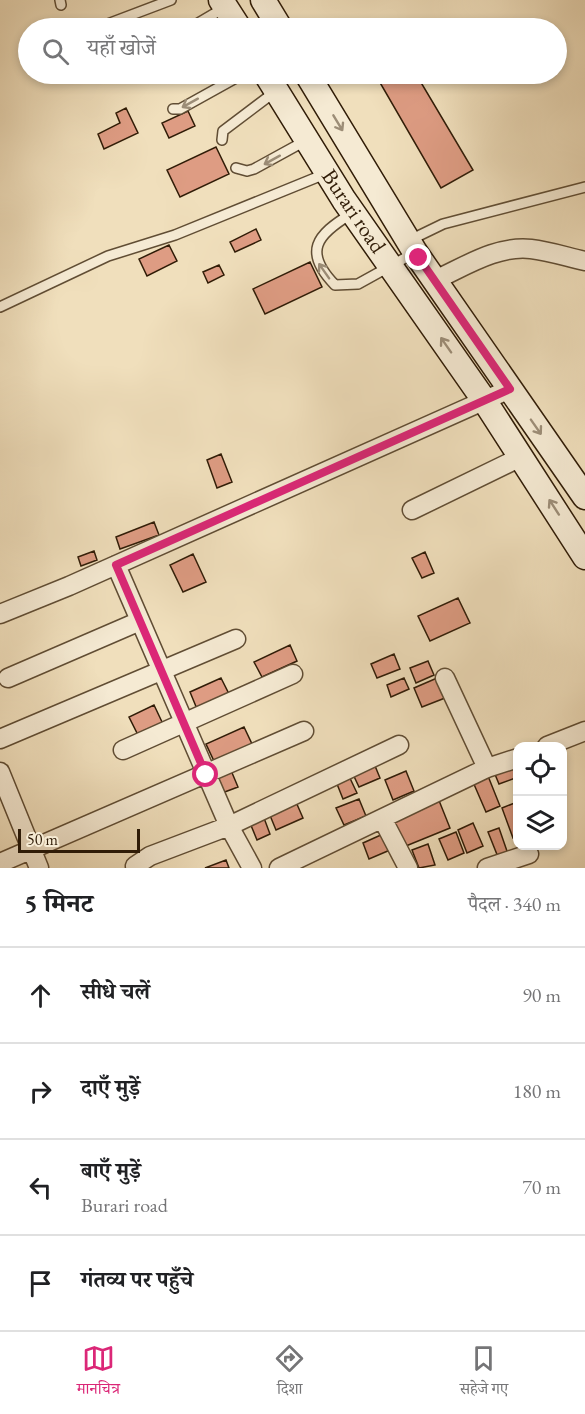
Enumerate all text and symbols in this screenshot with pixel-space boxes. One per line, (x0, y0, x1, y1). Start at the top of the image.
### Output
search box (18, 18, 567, 84)
text: यहाँ खोजें (87, 33, 156, 62)
icon: search (39, 35, 72, 68)
one-way arrow (182, 97, 199, 109)
one-way arrow (331, 115, 344, 132)
one-way arrow (264, 154, 281, 166)
street label: Burari road (315, 163, 393, 259)
route end (405, 244, 431, 270)
one-way arrow (318, 264, 330, 280)
one-way arrow (440, 337, 452, 354)
one-way arrow (530, 418, 542, 435)
one-way arrow (548, 500, 560, 516)
map controls (513, 742, 567, 850)
button: locate (513, 742, 567, 796)
route start (192, 761, 218, 787)
button: layers (513, 796, 567, 850)
scale bar (18, 826, 140, 854)
text: 50 m (27, 829, 58, 850)
text: 5 मिनट (24, 886, 93, 920)
text: पैदल · 340 m (468, 891, 561, 917)
text: सीधे चलें (81, 977, 150, 1006)
icon: ahead (24, 979, 57, 1012)
text: 90 m (522, 982, 561, 1008)
text: दाएँ मुड़ें (81, 1073, 140, 1102)
icon: right (24, 1075, 57, 1108)
text: 180 m (513, 1078, 561, 1104)
text: बाएँ मुड़ें (81, 1156, 141, 1185)
icon: left (24, 1171, 57, 1204)
text: 70 m (522, 1174, 561, 1200)
text: Burari road (81, 1192, 168, 1218)
text: गंतव्य पर पहुँचे (81, 1265, 193, 1294)
icon: arrive (24, 1267, 57, 1300)
tab: मानचित्र (77, 1342, 120, 1404)
tab: दिशा (273, 1342, 306, 1404)
tab: सहेजे गए (460, 1342, 508, 1404)

